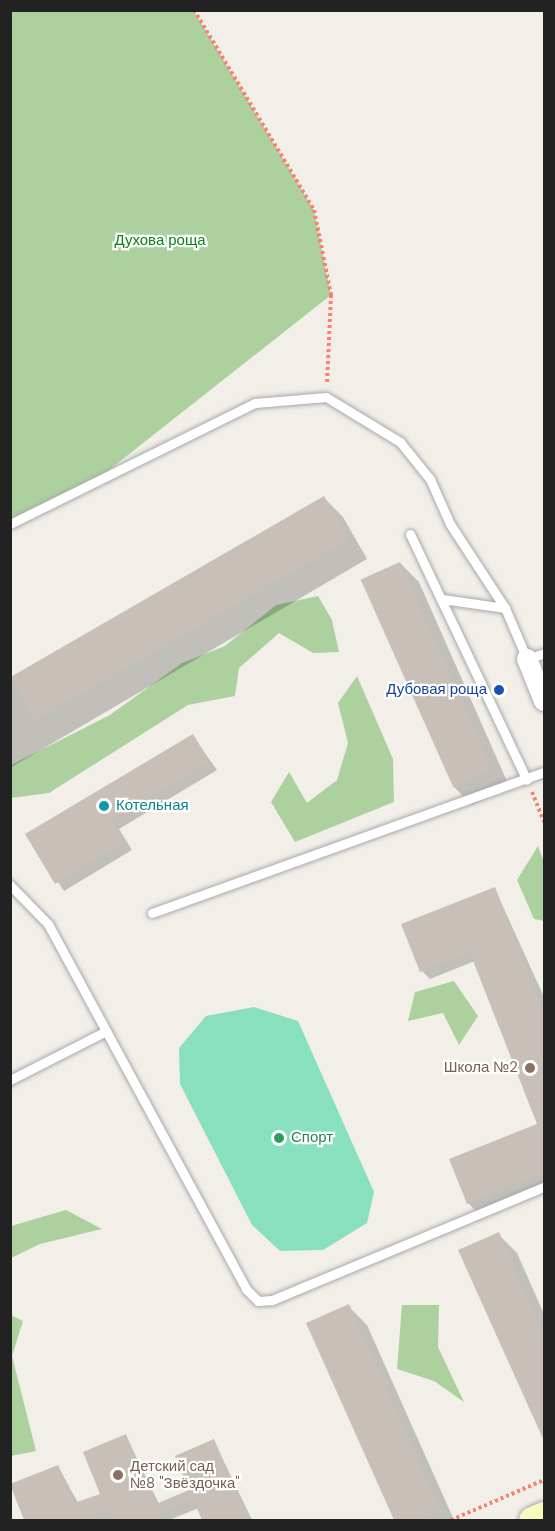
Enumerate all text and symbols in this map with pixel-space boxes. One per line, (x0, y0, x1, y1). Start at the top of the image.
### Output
park label: Духова роща (114, 232, 206, 250)
place label: Дубовая роща (386, 681, 487, 699)
marker: Дубовая роща (492, 683, 506, 697)
place label: Котельная (116, 797, 189, 815)
marker: Котельная (97, 799, 111, 813)
place label: Школа №2 (444, 1059, 518, 1077)
marker: Школа №2 (523, 1061, 537, 1075)
place label: Спорт (291, 1129, 333, 1147)
marker: Спорт (272, 1131, 286, 1145)
place label: Детский сад №8 "Звёздочка" (130, 1457, 240, 1492)
marker: Детский сад №8 "Звёздочка" (111, 1468, 125, 1482)

